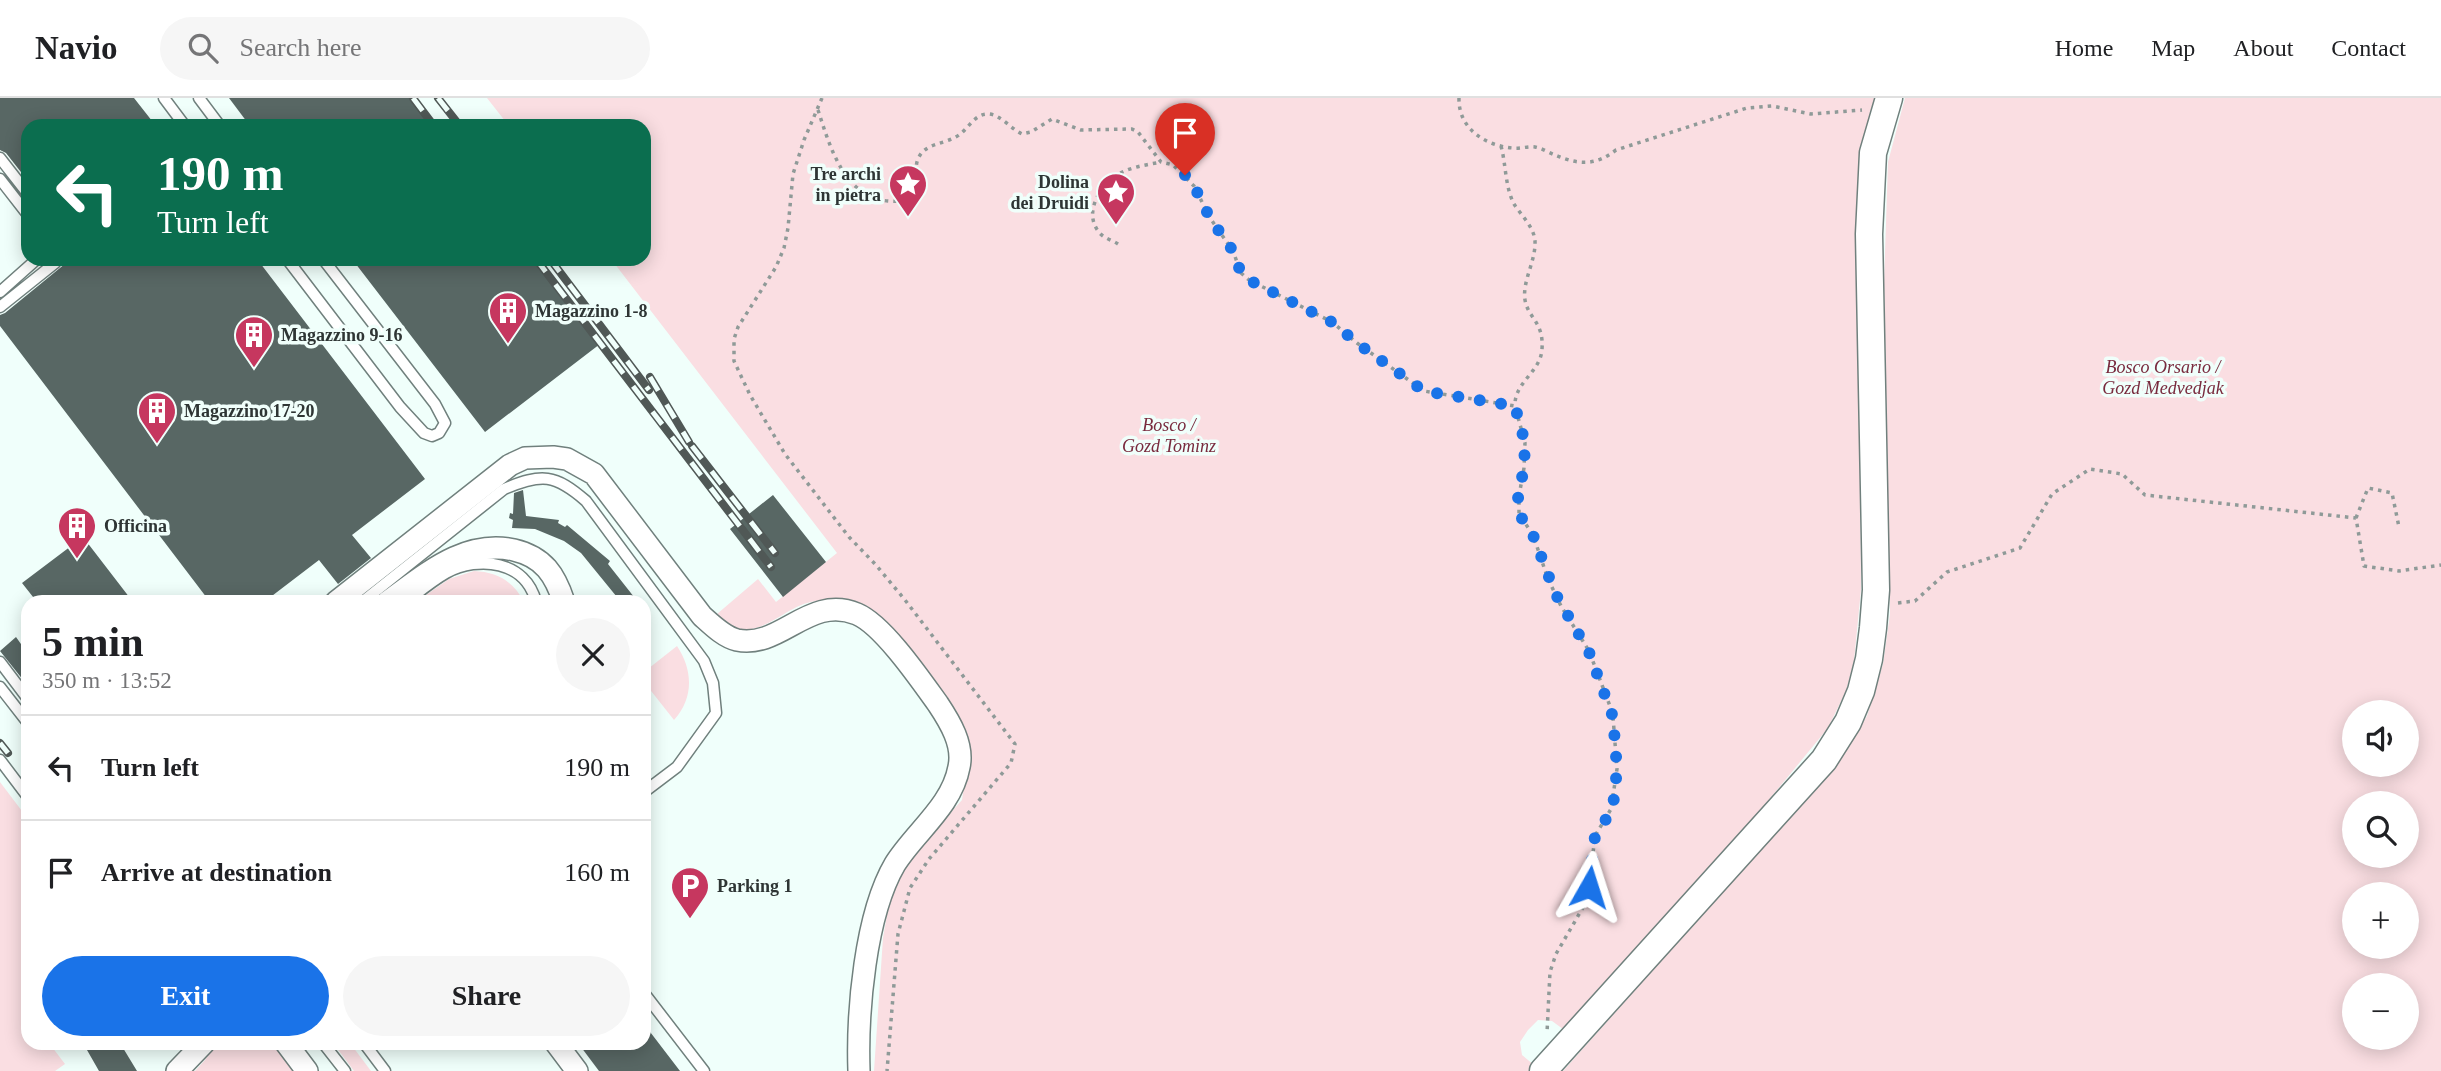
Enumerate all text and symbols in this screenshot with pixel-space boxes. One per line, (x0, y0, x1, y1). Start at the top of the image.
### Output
search box (160, 17, 650, 80)
icon: search (184, 29, 222, 67)
text: Navio (35, 30, 118, 66)
text: Search here (240, 33, 361, 62)
text: Home (2055, 35, 2113, 61)
text: Map (2151, 35, 2195, 61)
text: About (2233, 35, 2293, 61)
text: Contact (2331, 35, 2406, 61)
pin (1155, 103, 1215, 175)
icon: arrive (1166, 114, 1204, 152)
text: 190 m (157, 146, 284, 201)
icon: left (42, 147, 133, 238)
place icon: Tre archi in pietra (887, 163, 929, 218)
place label: Tre archi in pietra (811, 164, 881, 205)
place icon: Dolina dei Druidi (1095, 171, 1137, 226)
place label: Dolina dei Druidi (1010, 172, 1089, 213)
text: Turn left (157, 204, 269, 240)
building icon: Magazzino 1-8 (487, 290, 529, 345)
place label: Magazzino 1-8 (535, 301, 647, 321)
building icon: Magazzino 9-16 (233, 314, 275, 369)
place label: Magazzino 9-16 (281, 325, 402, 345)
park label: Bosco Orsario / Gozd Medvedjak (2102, 357, 2225, 398)
building icon: Magazzino 17-20 (136, 390, 178, 445)
place label: Magazzino 17-20 (184, 401, 314, 421)
park label: Bosco / Gozd Tominz (1122, 415, 1216, 456)
building icon: Officina (56, 505, 98, 560)
place label: Officina (104, 516, 167, 536)
button: close (556, 618, 630, 692)
text: 5 min (42, 619, 144, 665)
text: 350 m · 13:52 (42, 668, 172, 693)
map controls (2342, 700, 2419, 1050)
button: sound (2342, 700, 2419, 777)
icon: left (42, 749, 80, 787)
text: Turn left (101, 753, 199, 782)
text: 190 m (564, 753, 630, 782)
button: search (2342, 791, 2419, 868)
position arrow (1552, 850, 1626, 924)
icon: arrive (42, 854, 80, 892)
text: Arrive at destination (101, 858, 332, 887)
text: 160 m (564, 858, 630, 887)
parking icon: Parking 1 (669, 865, 711, 920)
place label: Parking 1 (717, 876, 793, 896)
button: + (2342, 882, 2419, 959)
button: Exit (42, 956, 329, 1036)
button: Share (343, 956, 630, 1036)
button: − (2342, 973, 2419, 1050)

